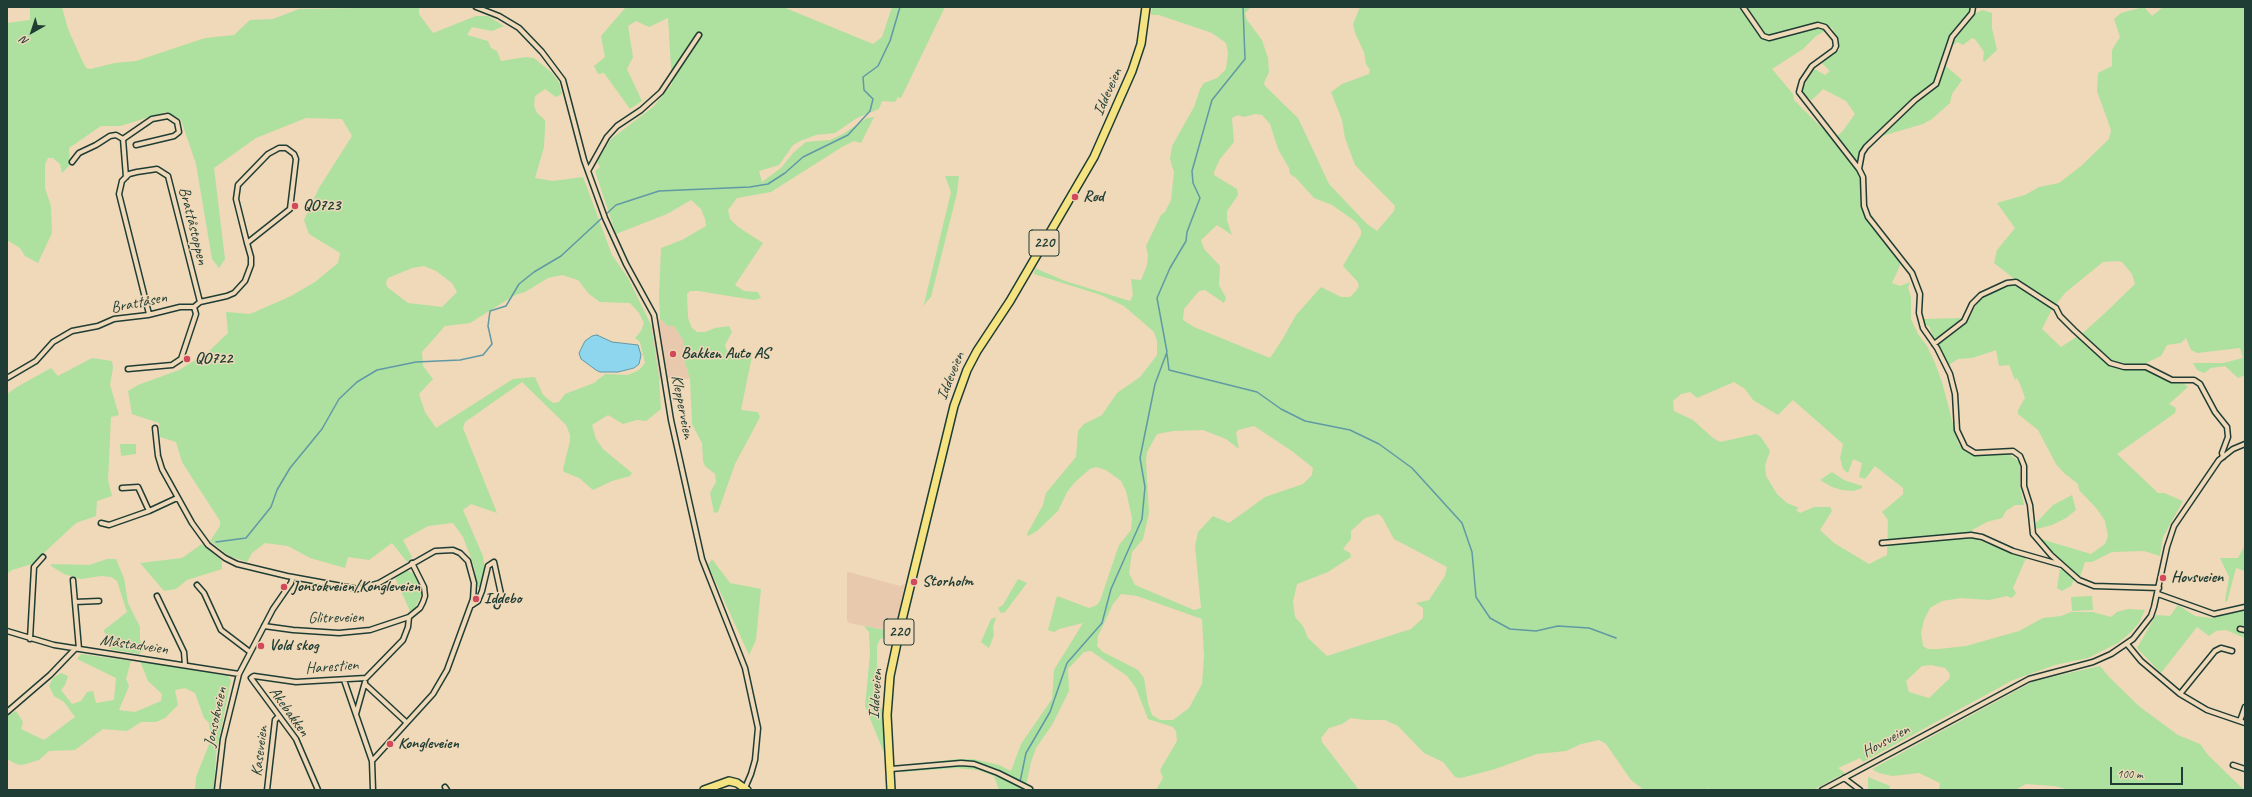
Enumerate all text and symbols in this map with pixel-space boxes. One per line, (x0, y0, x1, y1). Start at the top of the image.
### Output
north arrow (12, 12, 52, 52)
text: N (17, 34, 32, 49)
street label: Iddeveien (1089, 65, 1127, 119)
street label: Brattåstoppen (174, 185, 212, 267)
place label: Rød (1083, 187, 1104, 207)
marker: Rød (1070, 192, 1080, 202)
place label: QO723 (303, 196, 340, 216)
marker: QO723 (290, 201, 300, 211)
road number: 220 (1029, 230, 1059, 256)
street label: Brattåsen (109, 288, 169, 318)
place label: Bakken Auto AS (681, 344, 769, 364)
place label: QO722 (195, 349, 232, 369)
marker: Bakken Auto AS (668, 349, 678, 359)
street label: Iddeveien (933, 349, 969, 403)
marker: QO722 (182, 354, 192, 364)
street label: Klepperveien (666, 373, 698, 441)
place label: Hovsveien (2171, 568, 2223, 588)
place label: Storholm (922, 572, 973, 592)
marker: Hovsveien (2158, 573, 2168, 583)
place label: Jonsokveien/Kongleveien (292, 577, 420, 597)
marker: Storholm (909, 577, 919, 587)
marker: Jonsokveien/Kongleveien (279, 582, 289, 592)
place label: Iddebo (484, 589, 521, 609)
marker: Iddebo (471, 594, 481, 604)
street label: Glitreveien (308, 608, 364, 628)
road number: 220 (884, 619, 914, 645)
street label: Måstadveien (99, 631, 169, 659)
place label: Vold skog (269, 636, 319, 656)
marker: Vold skog (256, 641, 266, 651)
street label: Harestien (305, 656, 359, 678)
street label: Iddeveien (865, 668, 887, 720)
street label: Akebakken (265, 683, 313, 741)
street label: Jonsokveien (200, 685, 232, 749)
street label: Hovsveien (1859, 720, 1913, 762)
street label: Kaseveien (247, 725, 273, 777)
place label: Kongleveien (398, 734, 459, 754)
marker: Kongleveien (385, 739, 395, 749)
scale bar (2112, 759, 2185, 785)
text: 100 m (2117, 766, 2143, 782)

